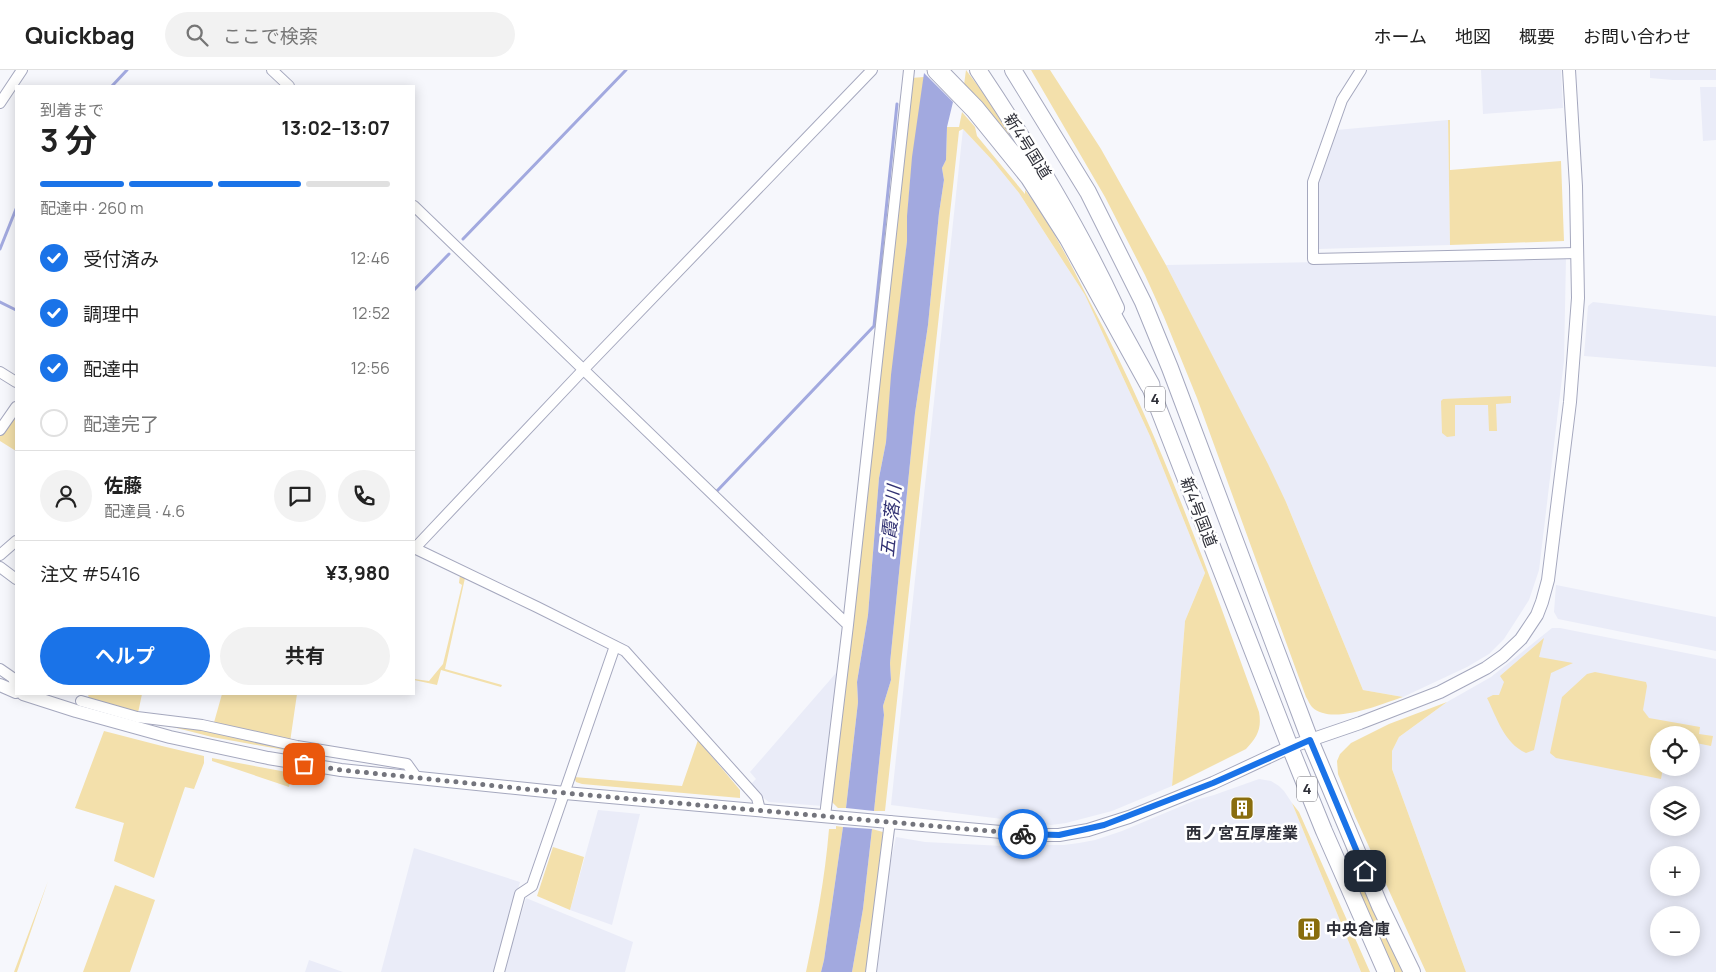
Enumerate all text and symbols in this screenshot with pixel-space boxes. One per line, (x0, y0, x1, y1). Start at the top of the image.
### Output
search box (165, 12, 515, 57)
text: Quickbag (25, 18, 135, 51)
icon: search (183, 21, 211, 49)
text: ここで検索 (223, 23, 318, 49)
text: ホーム (1374, 24, 1427, 48)
text: 地図 (1455, 24, 1491, 48)
text: 概要 (1519, 24, 1555, 48)
text: お問い合わせ (1583, 24, 1691, 48)
text: 到着まで (40, 99, 104, 121)
street label: 新4号国道 (999, 109, 1057, 183)
text: 13:02–13:07 (282, 115, 390, 141)
text: 3 分 (40, 118, 97, 162)
text: 配達中 · 260 m (40, 197, 144, 219)
icon: check (40, 244, 68, 272)
text: 受付済み (83, 246, 159, 272)
text: 12:46 (350, 247, 390, 269)
icon: check (40, 299, 68, 327)
text: 調理中 (83, 301, 140, 327)
text: 12:52 (352, 302, 390, 324)
icon: check (40, 354, 68, 382)
text: 配達中 (83, 356, 140, 382)
text: 12:56 (351, 357, 390, 379)
road number: 4 (1145, 386, 1165, 412)
text: 配達完了 (83, 411, 159, 437)
button: person (40, 470, 92, 522)
button: chat (274, 470, 326, 522)
button: phone (338, 470, 390, 522)
text: 佐藤 (104, 472, 142, 498)
street label: 新4号国道 (1176, 474, 1222, 550)
water label: 五霞落川 (874, 482, 906, 558)
text: 配達員 · 4.6 (104, 500, 185, 522)
text: ¥3,980 (326, 560, 390, 586)
text: 注文 #5416 (40, 561, 141, 587)
button: ヘルプ (40, 627, 210, 685)
button: 共有 (220, 627, 390, 685)
map controls (1650, 726, 1700, 956)
button: locate (1650, 726, 1700, 776)
pin (283, 743, 325, 785)
icon: bag (290, 750, 318, 778)
road number: 4 (1297, 776, 1317, 802)
button: layers (1650, 786, 1700, 836)
building icon: 西ノ宮互厚産業 (1229, 795, 1255, 821)
courier (998, 809, 1048, 859)
icon: bike (1009, 820, 1037, 848)
place label: 西ノ宮互厚産業 (1186, 822, 1298, 844)
button: + (1650, 846, 1700, 896)
pin (1344, 850, 1386, 892)
icon: home (1351, 857, 1379, 885)
button: − (1650, 906, 1700, 956)
building icon: 中央倉庫 (1296, 916, 1322, 942)
place label: 中央倉庫 (1326, 918, 1390, 940)

